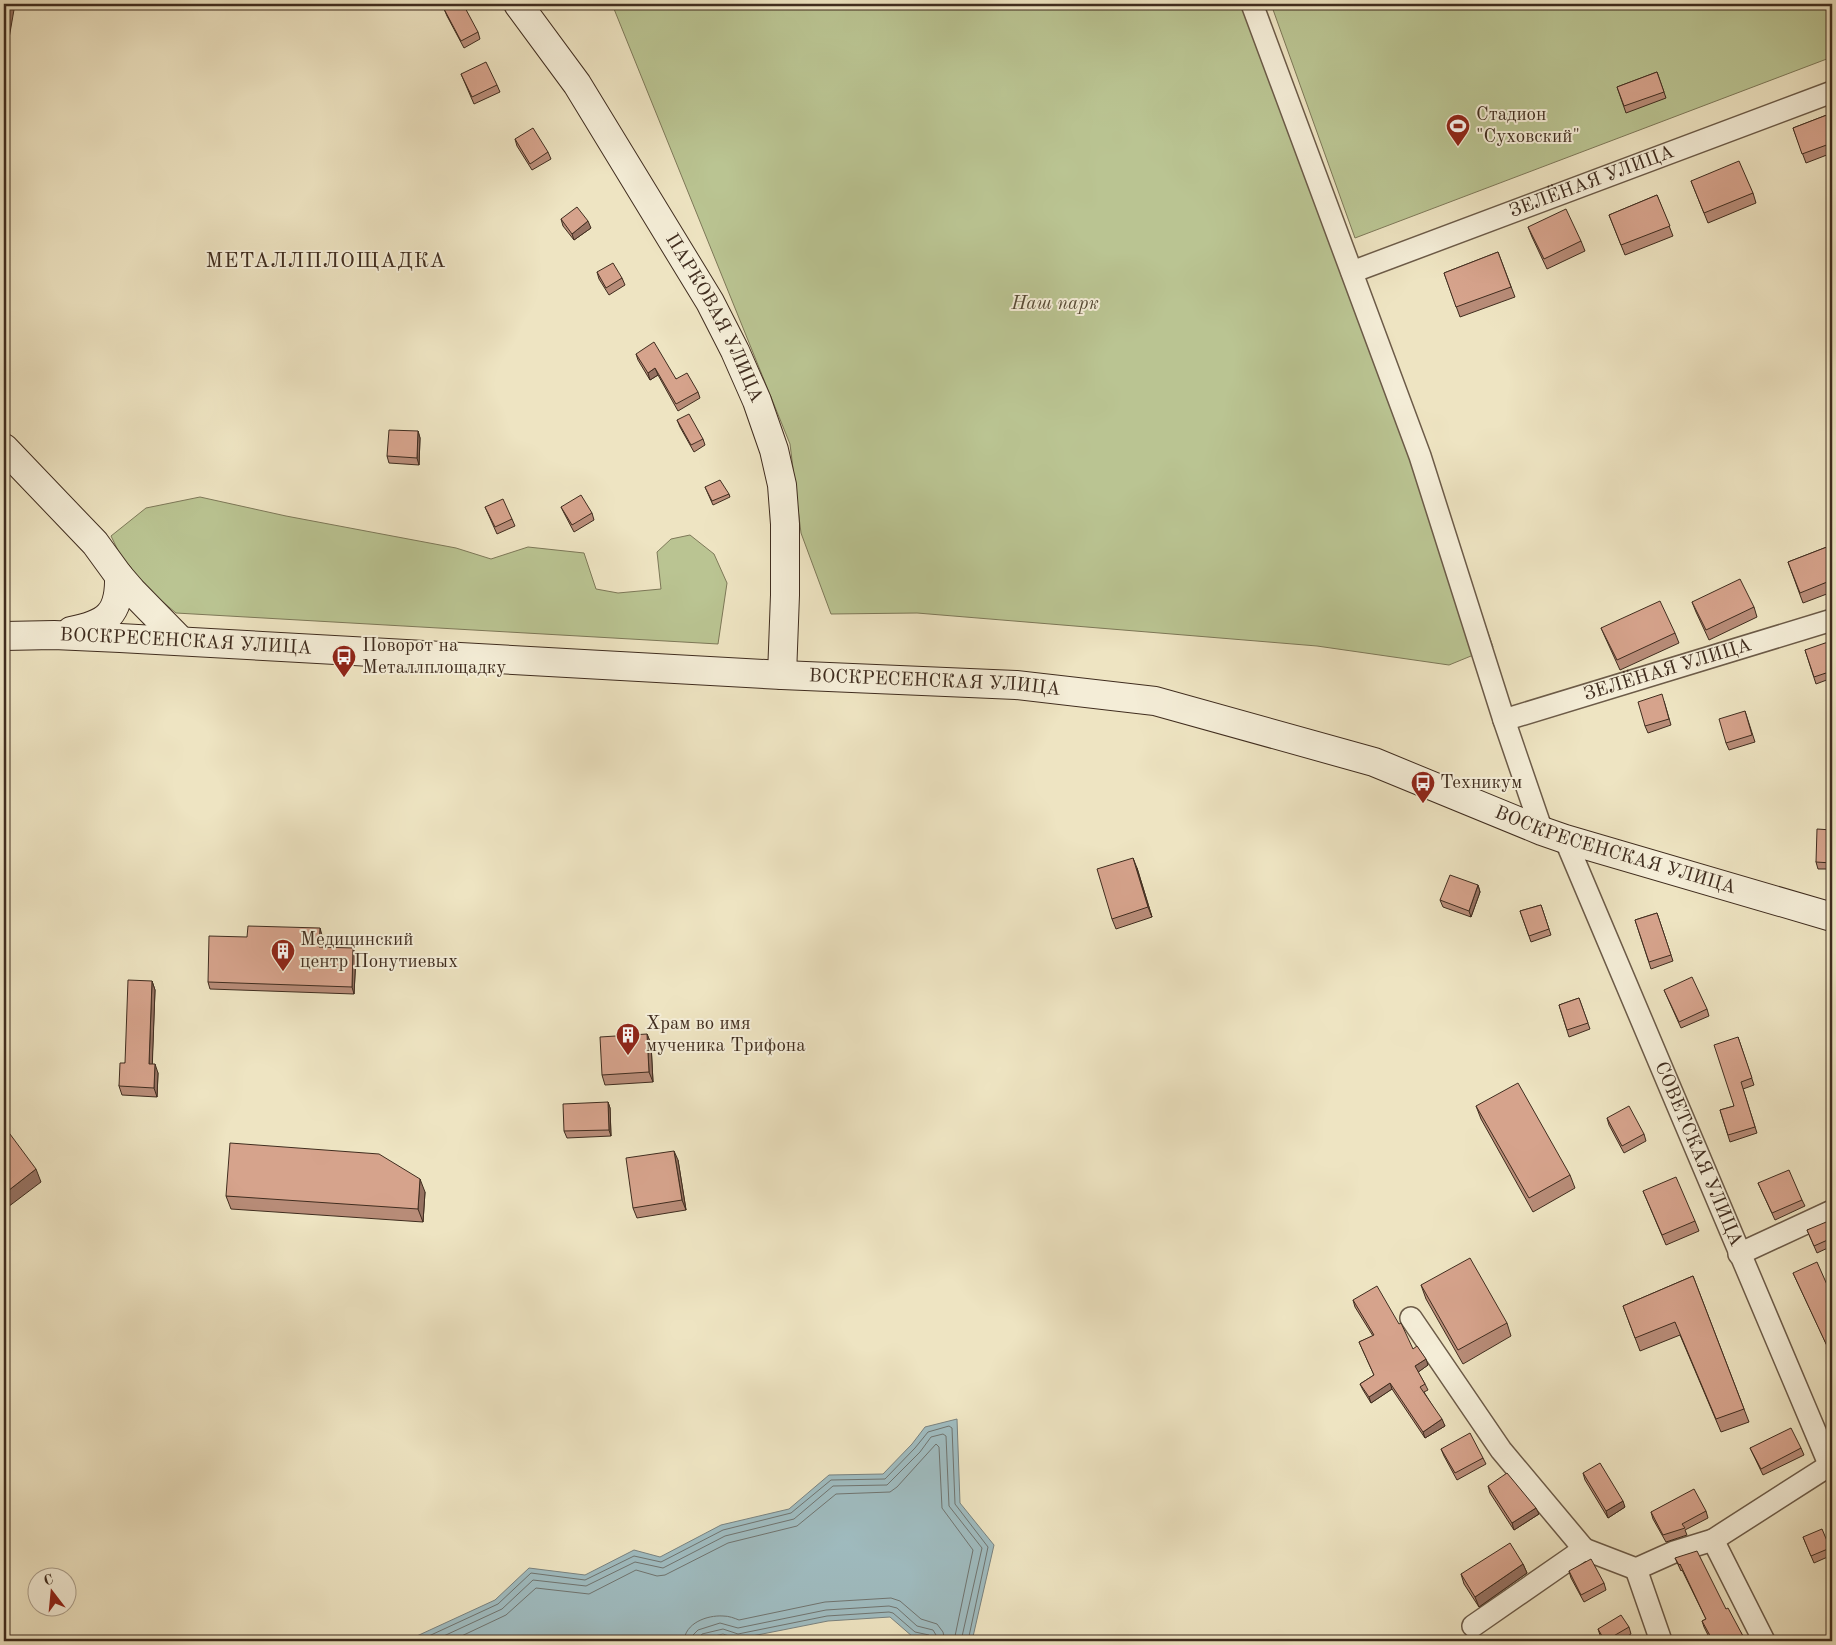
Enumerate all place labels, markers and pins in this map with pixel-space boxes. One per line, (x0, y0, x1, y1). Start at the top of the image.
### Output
place label: Стадион "Суховский" (1476, 106, 1580, 147)
sports icon: Стадион "Суховский" (1445, 113, 1471, 147)
place label: Поворот на Металлплощадку (362, 637, 506, 678)
bus stop icon: Поворот на Металлплощадку (331, 644, 357, 678)
bus stop icon: Техникум (1410, 770, 1436, 804)
place label: Техникум (1440, 774, 1522, 793)
place label: Медицинский центр Понутиевых (300, 931, 458, 972)
building icon: Медицинский центр Понутиевых (270, 938, 296, 972)
place label: Храм во имя мученика Трифона (646, 1015, 806, 1056)
building icon: Храм во имя мученика Трифона (615, 1022, 641, 1056)

